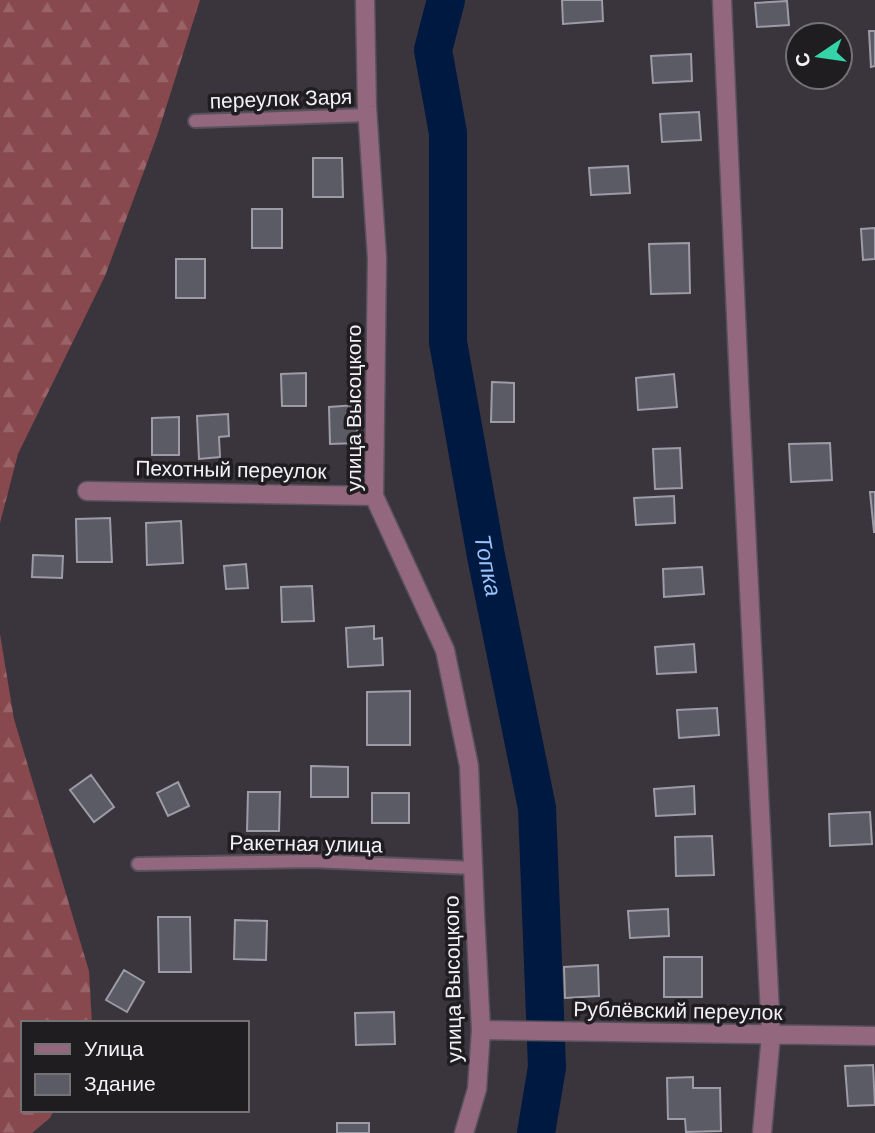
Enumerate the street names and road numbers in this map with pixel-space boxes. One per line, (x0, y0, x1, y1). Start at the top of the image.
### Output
street label: переулок Заря (209, 85, 353, 112)
street label: улица Высоцкого (342, 324, 365, 492)
street label: Пехотный переулок (135, 456, 328, 483)
street label: Ракетная улица (229, 831, 383, 856)
street label: улица Высоцкого (440, 895, 465, 1063)
street label: Рублёвский переулок (573, 997, 784, 1024)

